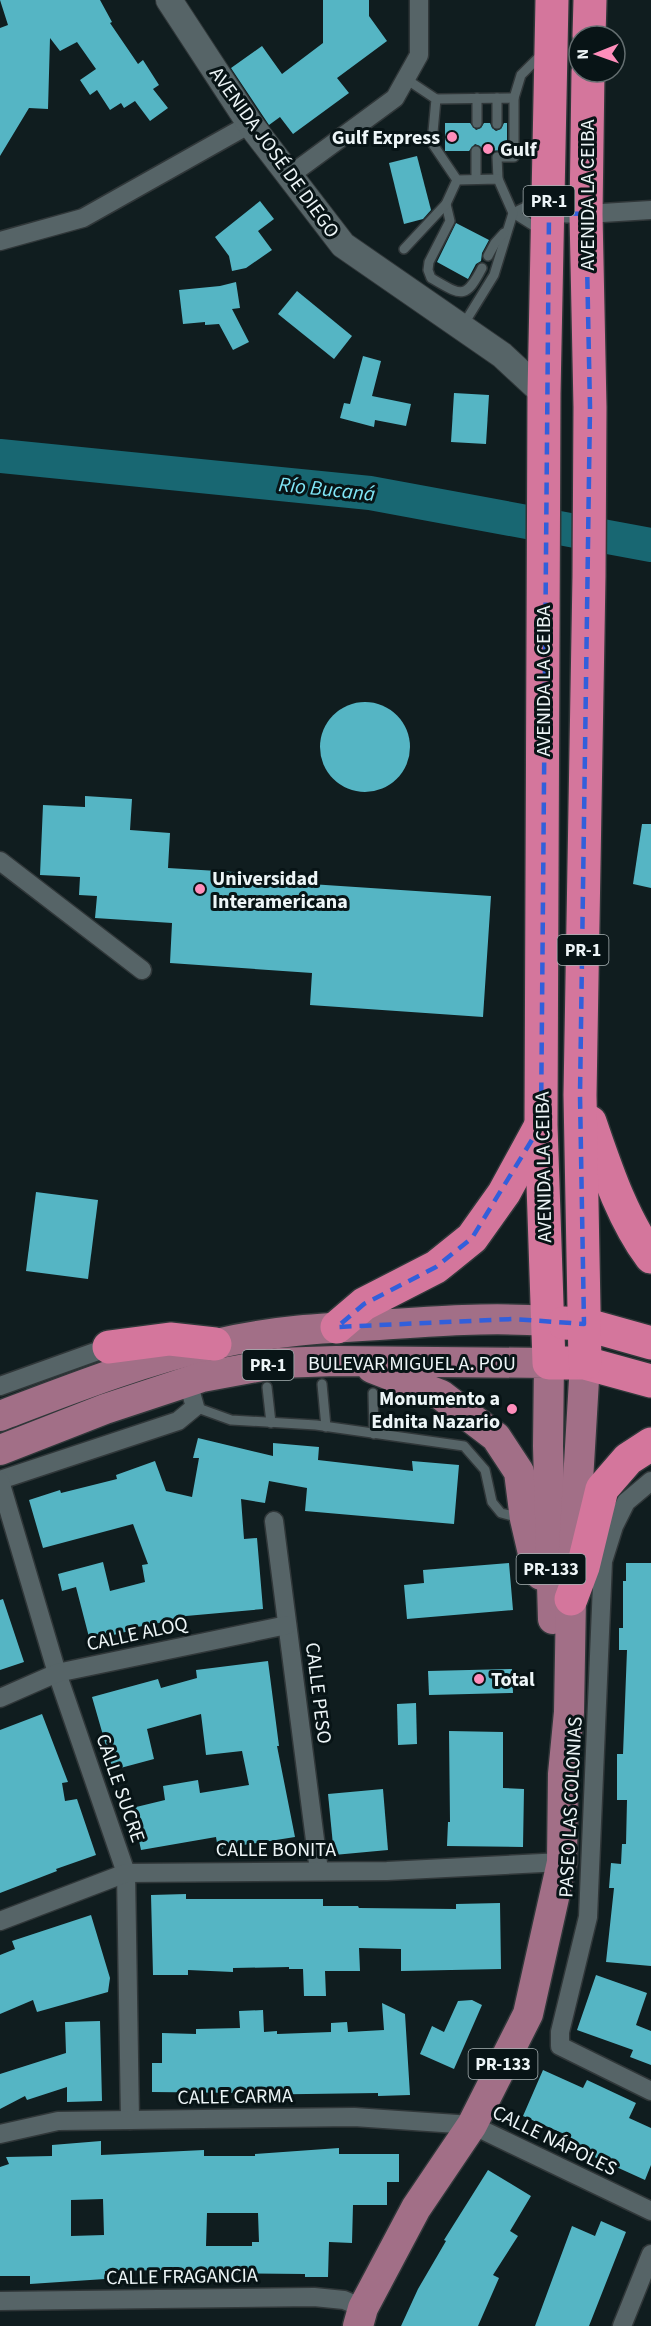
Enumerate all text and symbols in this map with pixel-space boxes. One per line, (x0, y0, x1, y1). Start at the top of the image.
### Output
north arrow (567, 24, 627, 84)
text: N (572, 49, 594, 60)
street label: AVENIDA JOSÉ DE DIEGO (203, 61, 346, 244)
street label: AVENIDA LA CEIBA (574, 119, 602, 271)
place label: Gulf Express (332, 124, 440, 152)
marker: Gulf Express (445, 130, 459, 144)
place label: Gulf (500, 136, 538, 164)
marker: Gulf (481, 142, 495, 156)
road number: PR-1 (524, 186, 574, 216)
water label: Río Bucaná (277, 469, 377, 509)
street label: AVENIDA LA CEIBA (530, 605, 558, 757)
place label: Universidad Interamericana (212, 865, 348, 916)
marker: Universidad Interamericana (193, 882, 207, 896)
road number: PR-1 (558, 935, 608, 965)
street label: AVENIDA LA CEIBA (529, 1091, 559, 1243)
road number: PR-1 (242, 1350, 294, 1380)
street label: BULEVAR MIGUEL A. POU (308, 1350, 516, 1378)
place label: Monumento a Ednita Nazario (371, 1385, 500, 1436)
marker: Monumento a Ednita Nazario (505, 1402, 519, 1416)
road number: PR-133 (516, 1554, 586, 1584)
street label: CALLE ALOQ (84, 1610, 190, 1658)
street label: CALLE PESO (298, 1641, 338, 1745)
place label: Total (491, 1666, 535, 1694)
marker: Total (472, 1672, 486, 1686)
street label: PASEO LAS COLONIAS (552, 1716, 590, 1898)
street label: CALLE SUCRE (88, 1730, 152, 1846)
street label: CALLE BONITA (216, 1836, 336, 1864)
road number: PR-133 (468, 2049, 538, 2079)
street label: CALLE CARMA (177, 2082, 293, 2112)
street label: CALLE NÁPOLES (487, 2099, 622, 2183)
street label: CALLE FRAGANCIA (106, 2262, 258, 2292)

